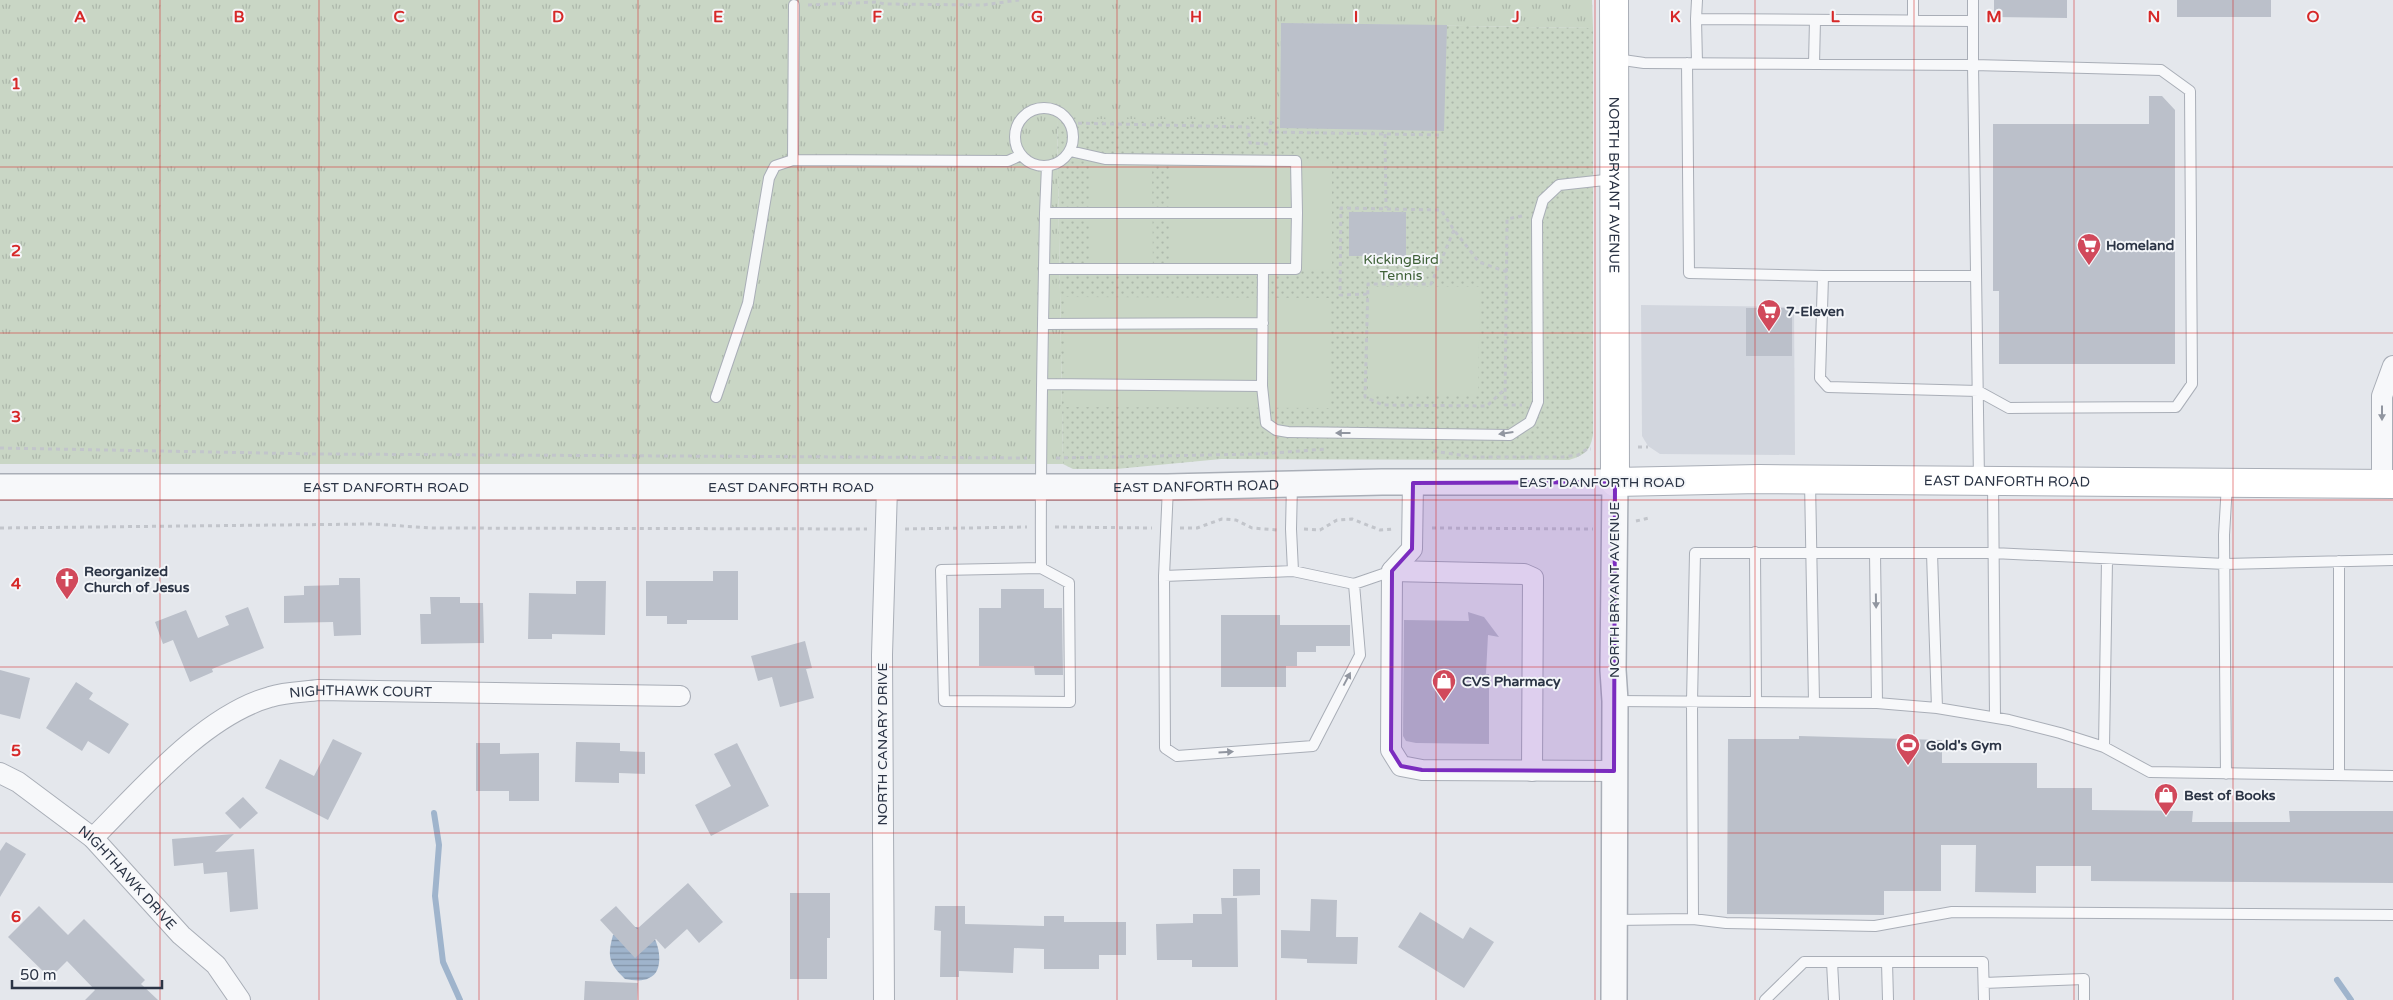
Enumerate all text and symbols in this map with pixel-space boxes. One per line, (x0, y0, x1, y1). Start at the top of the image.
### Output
text: A (74, 7, 86, 27)
text: B (233, 7, 245, 27)
text: C (393, 7, 405, 27)
text: D (552, 7, 564, 27)
text: E (713, 7, 723, 27)
text: F (872, 7, 882, 27)
text: G (1031, 7, 1043, 27)
text: H (1190, 7, 1202, 27)
text: I (1354, 7, 1358, 27)
text: J (1511, 7, 1520, 27)
text: K (1670, 7, 1681, 27)
text: L (1830, 7, 1840, 27)
text: M (1986, 7, 2002, 27)
text: N (2148, 7, 2160, 27)
text: O (2307, 7, 2320, 27)
text: 1 (11, 74, 21, 94)
street label: NORTH BRYANT AVENUE (1606, 97, 1623, 273)
supermarket icon: Homeland (2076, 232, 2102, 266)
place label: Homeland (2106, 237, 2175, 254)
text: 2 (11, 241, 21, 261)
park label: KickingBird Tennis (1363, 251, 1439, 284)
supermarket icon: 7-Eleven (1756, 298, 1782, 332)
place label: 7-Eleven (1786, 303, 1844, 320)
one-way arrow (2378, 405, 2386, 421)
text: 3 (11, 407, 21, 427)
one-way arrow (1335, 429, 1351, 437)
one-way arrow (1497, 429, 1513, 437)
street label: EAST DANFORTH ROAD (1924, 472, 2090, 490)
street label: EAST DANFORTH ROAD (1519, 474, 1685, 491)
street label: EAST DANFORTH ROAD (1113, 476, 1279, 496)
street label: EAST DANFORTH ROAD (303, 479, 469, 496)
street label: EAST DANFORTH ROAD (708, 479, 874, 496)
street label: NORTH BRYANT AVENUE (1606, 502, 1623, 678)
place label: Reorganized Church of Jesus (84, 563, 190, 596)
church icon: Reorganized Church of Jesus (54, 566, 80, 600)
text: 4 (11, 574, 21, 594)
one-way arrow (1872, 594, 1880, 610)
street label: NORTH CANARY DRIVE (874, 663, 891, 825)
shop icon: CVS Pharmacy (1431, 668, 1457, 702)
one-way arrow (1343, 673, 1352, 686)
place label: CVS Pharmacy (1462, 673, 1561, 690)
street label: NIGHTHAWK COURT (288, 681, 433, 701)
sports icon: Gold's Gym (1895, 732, 1921, 766)
place label: Gold's Gym (1926, 737, 2002, 754)
text: 5 (11, 741, 21, 761)
one-way arrow (1218, 748, 1234, 756)
shop icon: Best of Books (2153, 782, 2179, 816)
place label: Best of Books (2184, 787, 2276, 804)
street label: NIGHTHAWK DRIVE (75, 822, 180, 933)
text: 6 (11, 907, 21, 927)
scale bar (12, 958, 162, 990)
text: 50 m (20, 966, 57, 984)

